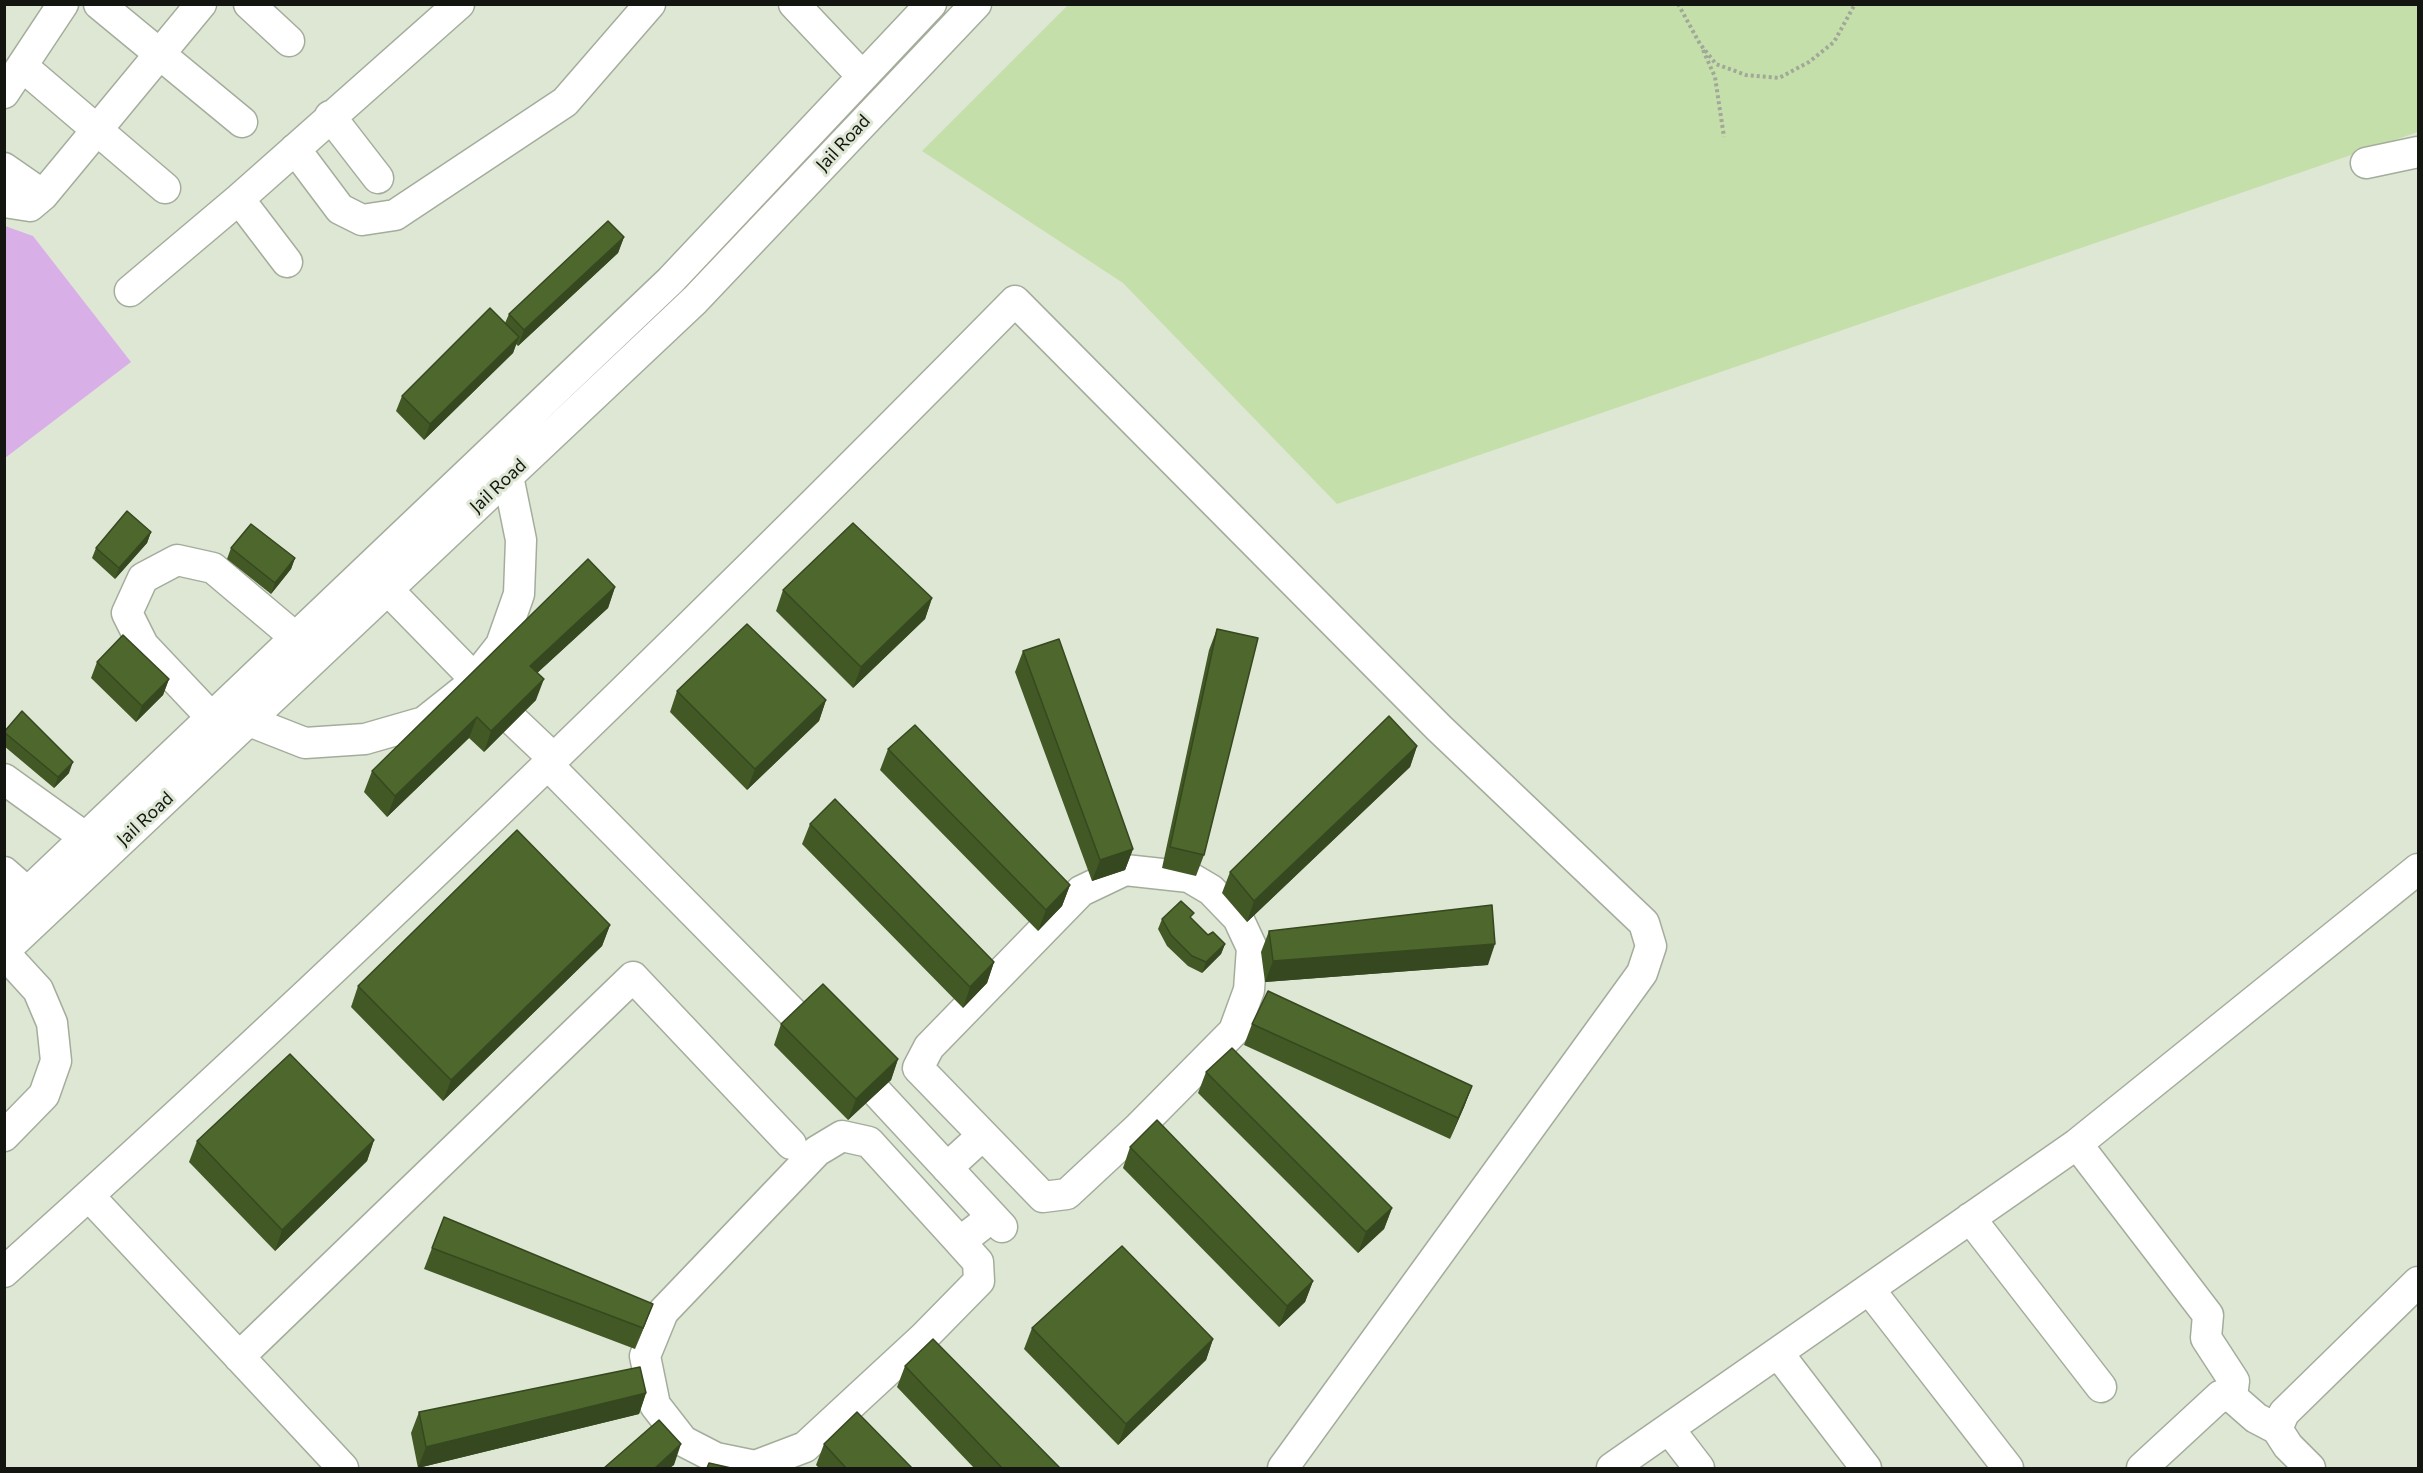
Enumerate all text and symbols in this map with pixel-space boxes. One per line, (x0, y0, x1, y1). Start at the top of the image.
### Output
street label: Jail Road (811, 110, 875, 176)
street label: Jail Road (465, 454, 531, 518)
street label: Jail Road (112, 787, 178, 851)

